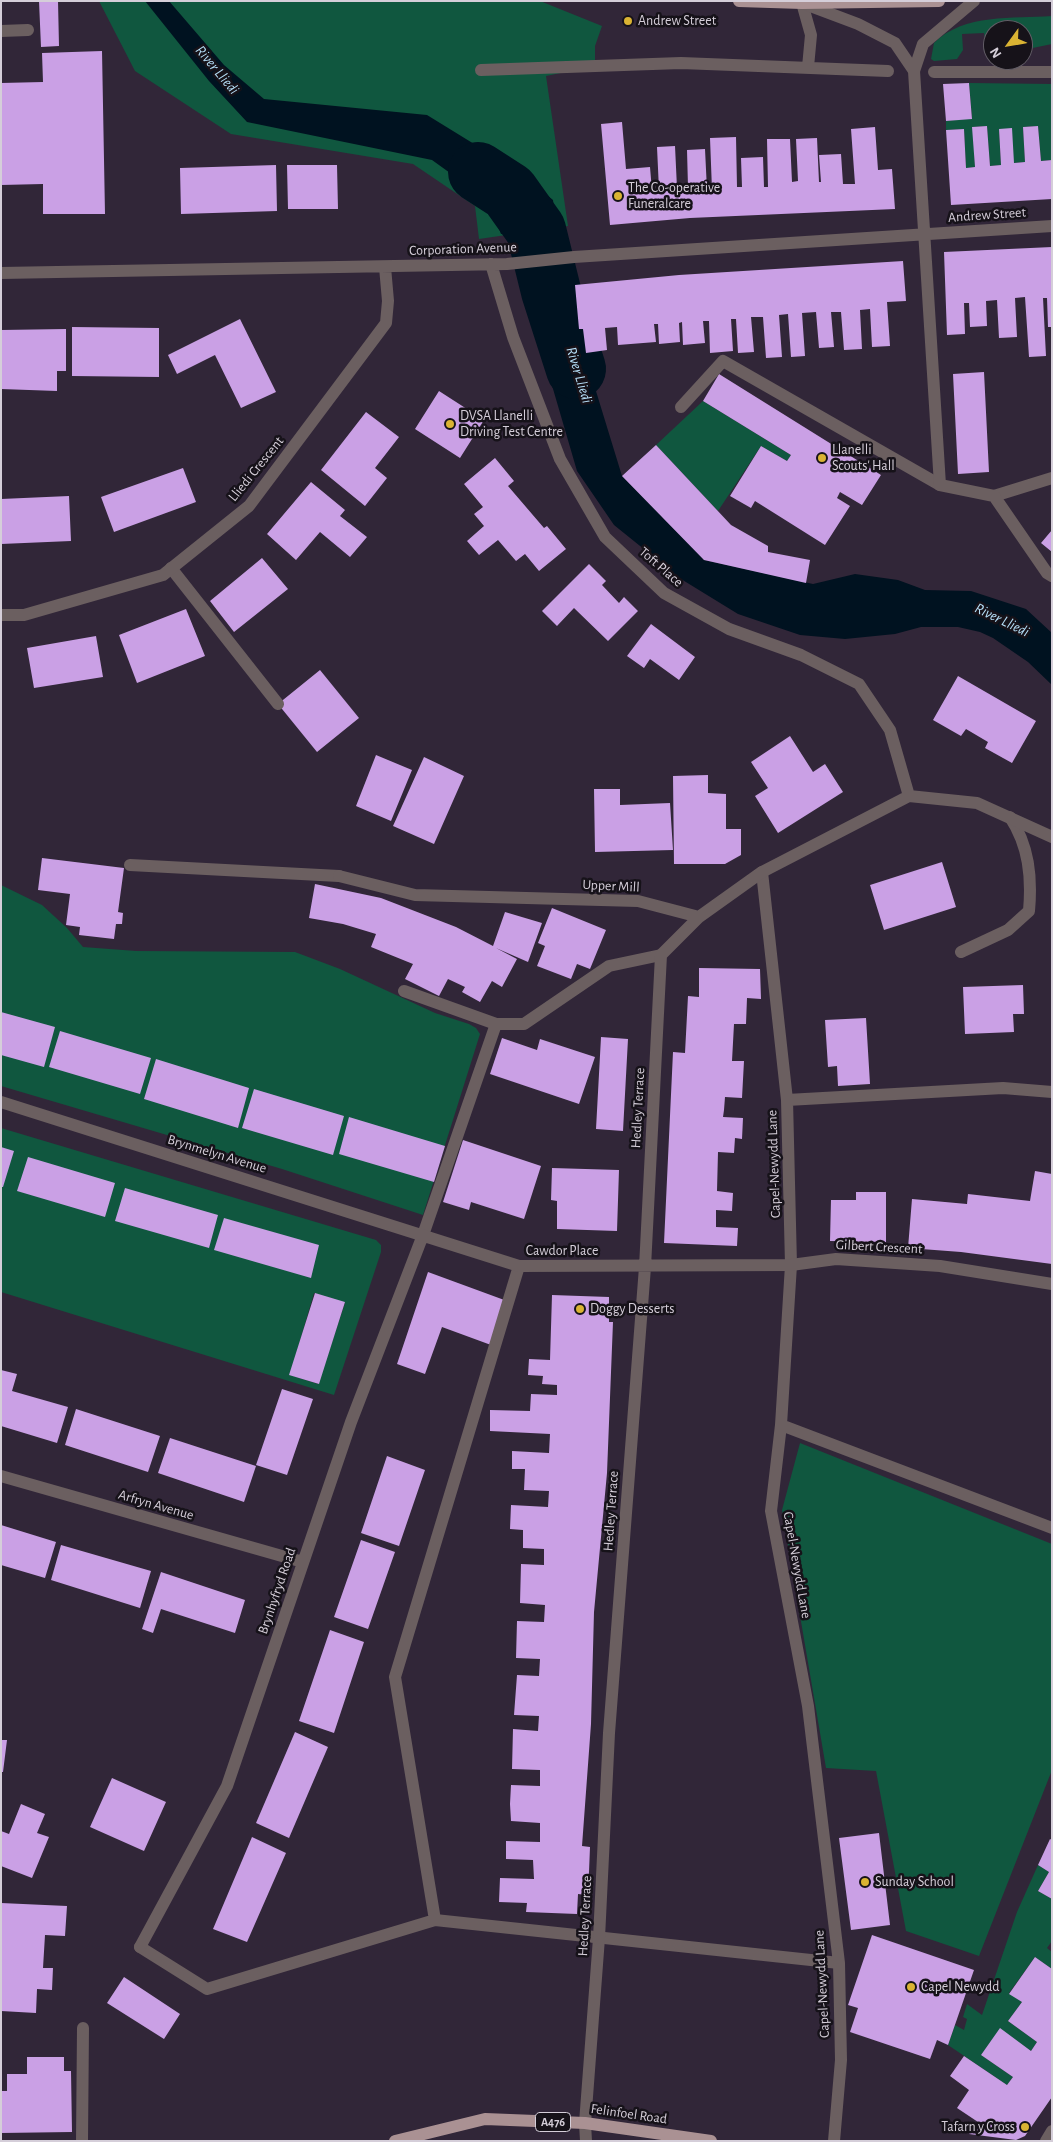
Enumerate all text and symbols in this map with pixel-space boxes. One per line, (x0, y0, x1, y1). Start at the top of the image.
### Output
place label: Andrew Street (638, 13, 716, 29)
marker: Andrew Street (622, 15, 634, 27)
north arrow (983, 20, 1033, 70)
water label: River Lliedi (191, 42, 243, 98)
text: N (988, 45, 1005, 60)
place label: The Co-operative Funeralcare (628, 180, 720, 212)
marker: The Co-operative Funeralcare (612, 190, 624, 202)
street label: Andrew Street (947, 204, 1027, 226)
street label: Corporation Avenue (409, 239, 517, 259)
water label: River Lliedi (562, 344, 596, 406)
place label: DVSA Llanelli Driving Test Centre (460, 408, 563, 441)
marker: DVSA Llanelli Driving Test Centre (444, 418, 456, 430)
street label: Lliedi Crescent (225, 433, 287, 505)
place label: Llanelli Scouts' Hall (832, 442, 895, 474)
marker: Llanelli Scouts' Hall (816, 452, 828, 464)
street label: Toft Place (636, 543, 686, 591)
water label: River Lliedi (972, 599, 1032, 641)
street label: Upper Mill (582, 876, 640, 896)
street label: Hedley Terrace (627, 1067, 649, 1149)
street label: Capel-Newydd Lane (764, 1110, 784, 1218)
street label: Brynmelyn Avenue (166, 1131, 268, 1177)
street label: Gilbert Crescent (835, 1236, 923, 1258)
street label: Cawdor Place (526, 1243, 598, 1259)
place label: Doggy Desserts (590, 1301, 674, 1317)
marker: Doggy Desserts (574, 1303, 586, 1315)
street label: Hedley Terrace (600, 1470, 622, 1552)
street label: Arfryn Avenue (116, 1486, 196, 1524)
street label: Capel-Newydd Lane (779, 1510, 815, 1620)
street label: Brynhyfryd Road (254, 1546, 300, 1636)
place label: Sunday School (875, 1874, 954, 1890)
street label: Hedley Terrace (574, 1875, 596, 1957)
marker: Sunday School (859, 1876, 871, 1888)
street label: Capel-Newydd Lane (811, 1930, 833, 2038)
place label: Capel Newydd (921, 1979, 1000, 1995)
marker: Capel Newydd (905, 1981, 917, 1993)
street label: Felinfoel Road (590, 2100, 668, 2128)
road number: A476 (536, 2112, 570, 2132)
place label: Tafarn y Cross (941, 2119, 1015, 2135)
marker: Tafarn y Cross (1019, 2121, 1031, 2133)

